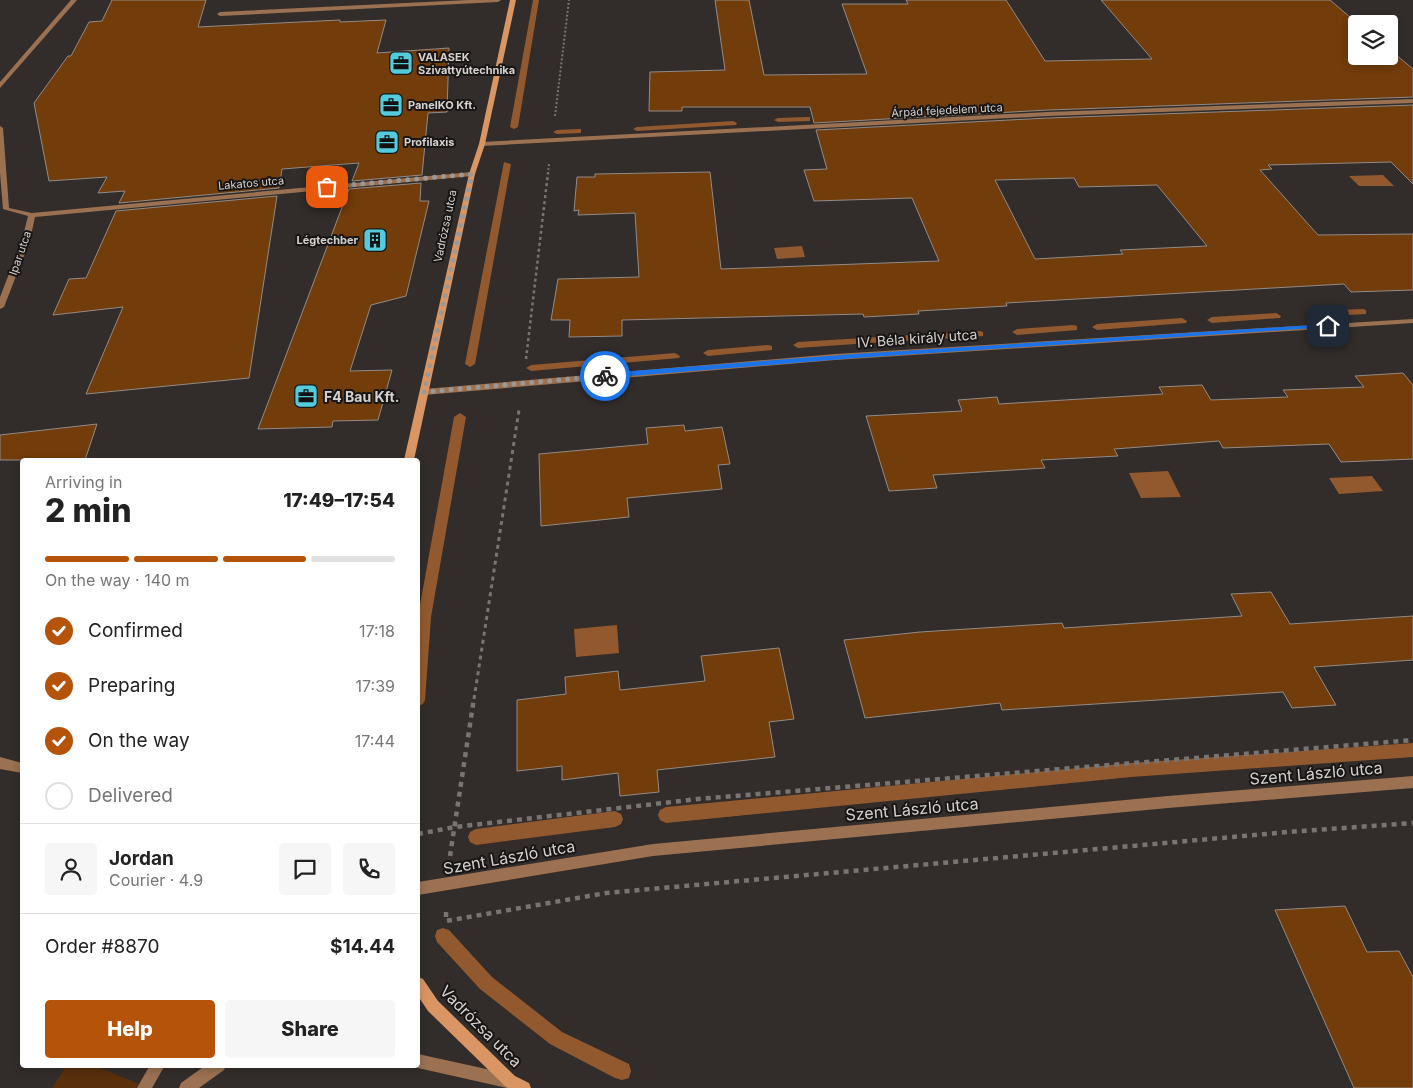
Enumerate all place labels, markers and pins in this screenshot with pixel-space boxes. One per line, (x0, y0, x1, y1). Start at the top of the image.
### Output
office icon: VALASEK Szivattyútechnika (388, 50, 414, 76)
place label: VALASEK Szivattyútechnika (418, 50, 515, 77)
office icon: PanelKO Kft. (378, 92, 404, 118)
place label: PanelKO Kft. (408, 98, 476, 112)
office icon: Profilaxis (374, 129, 400, 155)
place label: Profilaxis (404, 135, 454, 149)
pin (306, 166, 348, 208)
building icon: Légtechber (362, 227, 388, 253)
place label: Légtechber (297, 233, 359, 247)
pin (1307, 305, 1349, 347)
office icon: F4 Bau Kft. (293, 383, 319, 409)
place label: F4 Bau Kft. (324, 388, 399, 405)

